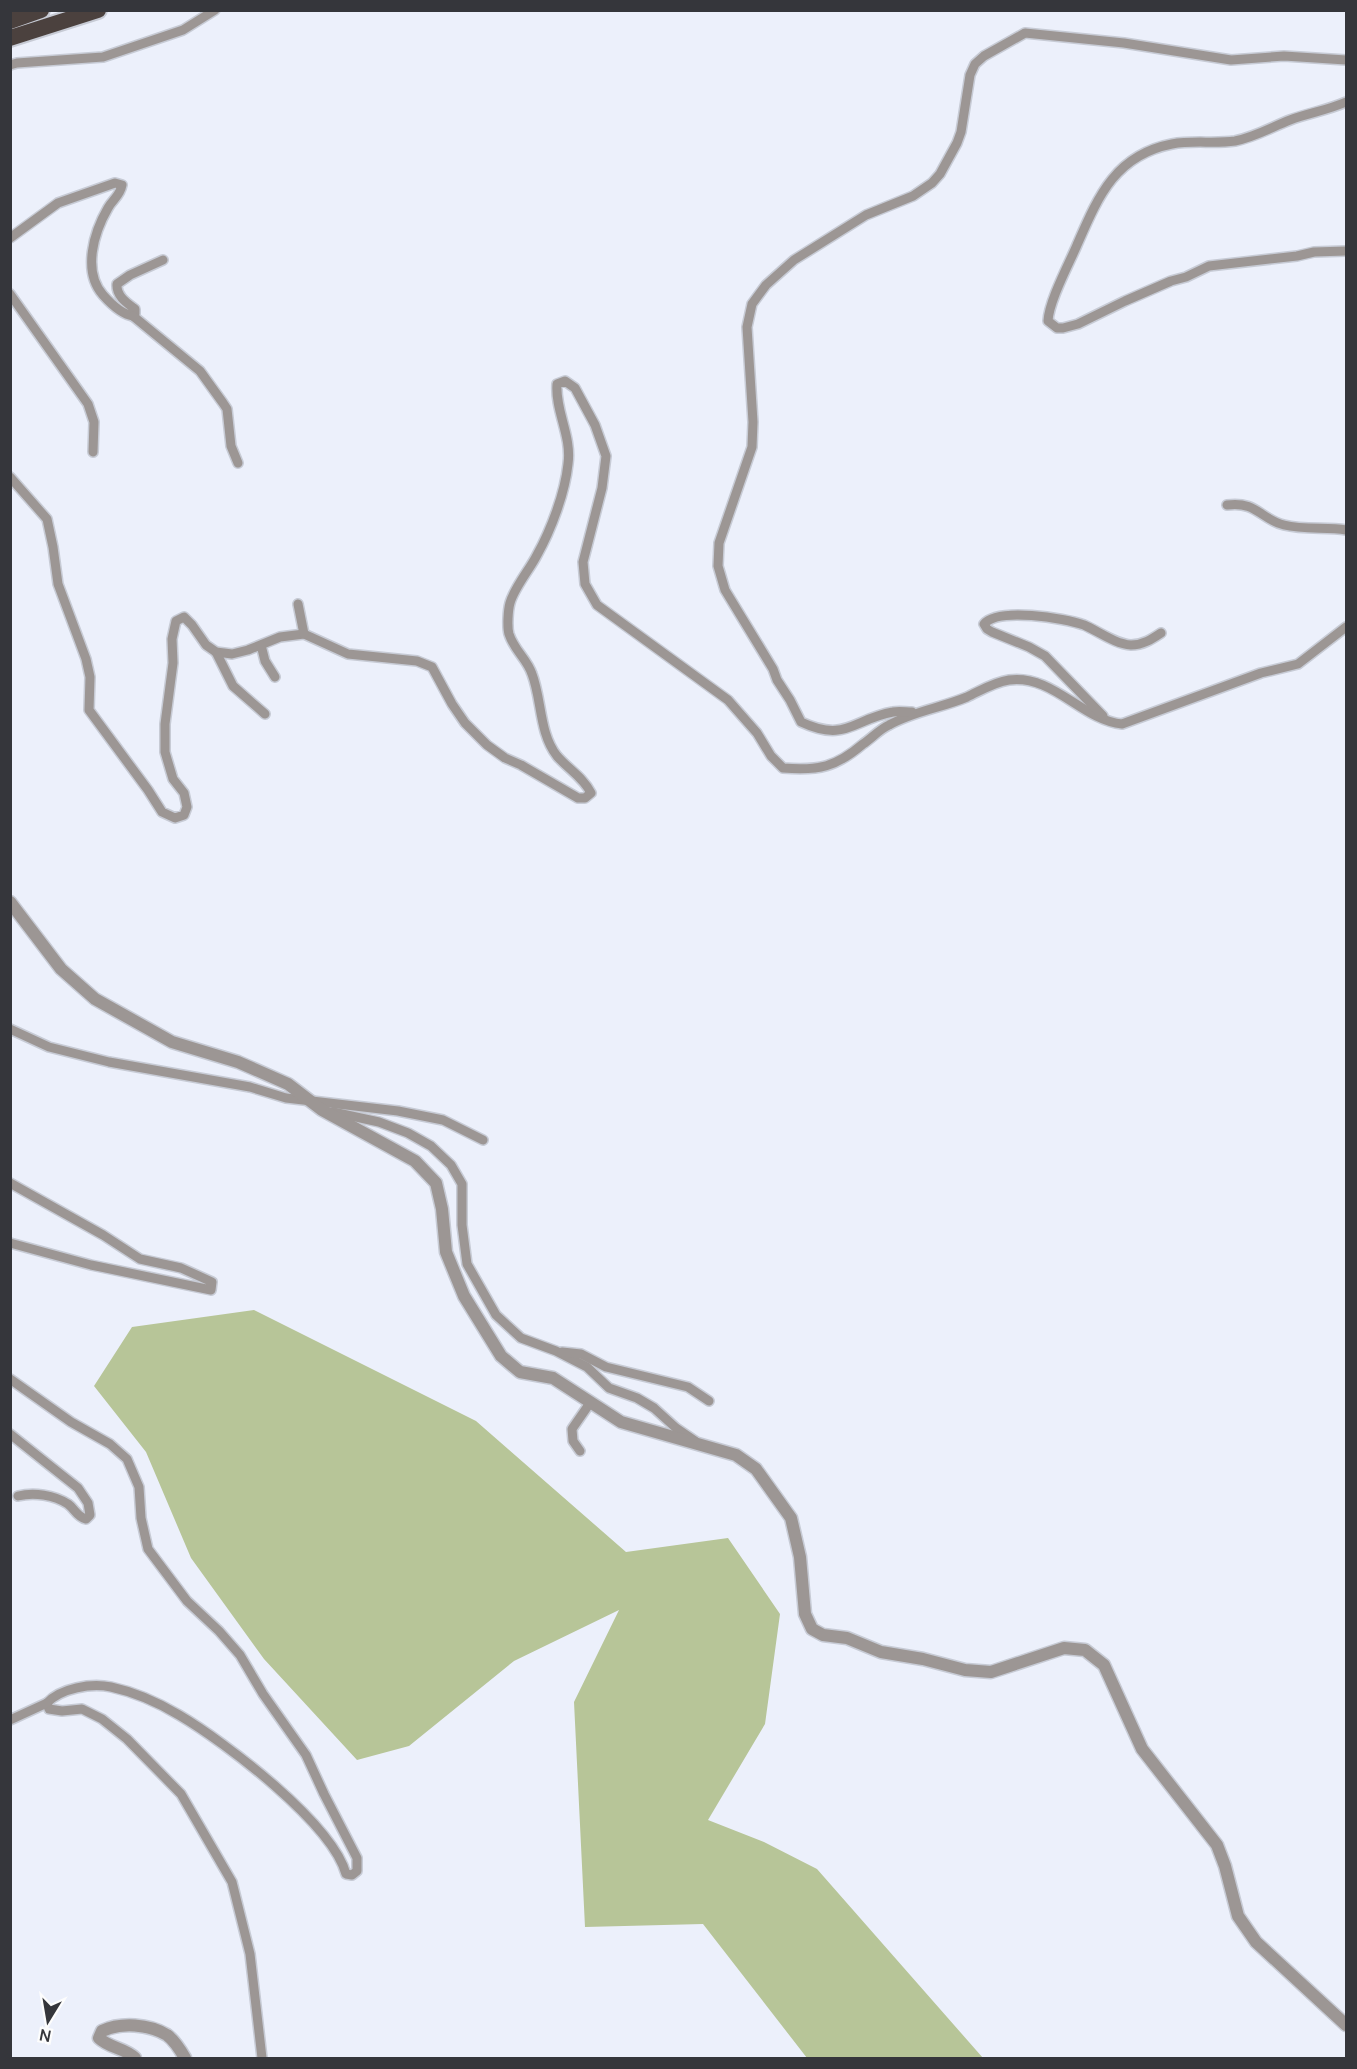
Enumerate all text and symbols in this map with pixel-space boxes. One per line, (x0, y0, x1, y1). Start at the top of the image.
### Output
north arrow (18, 1991, 78, 2051)
text: N (37, 2024, 53, 2048)

